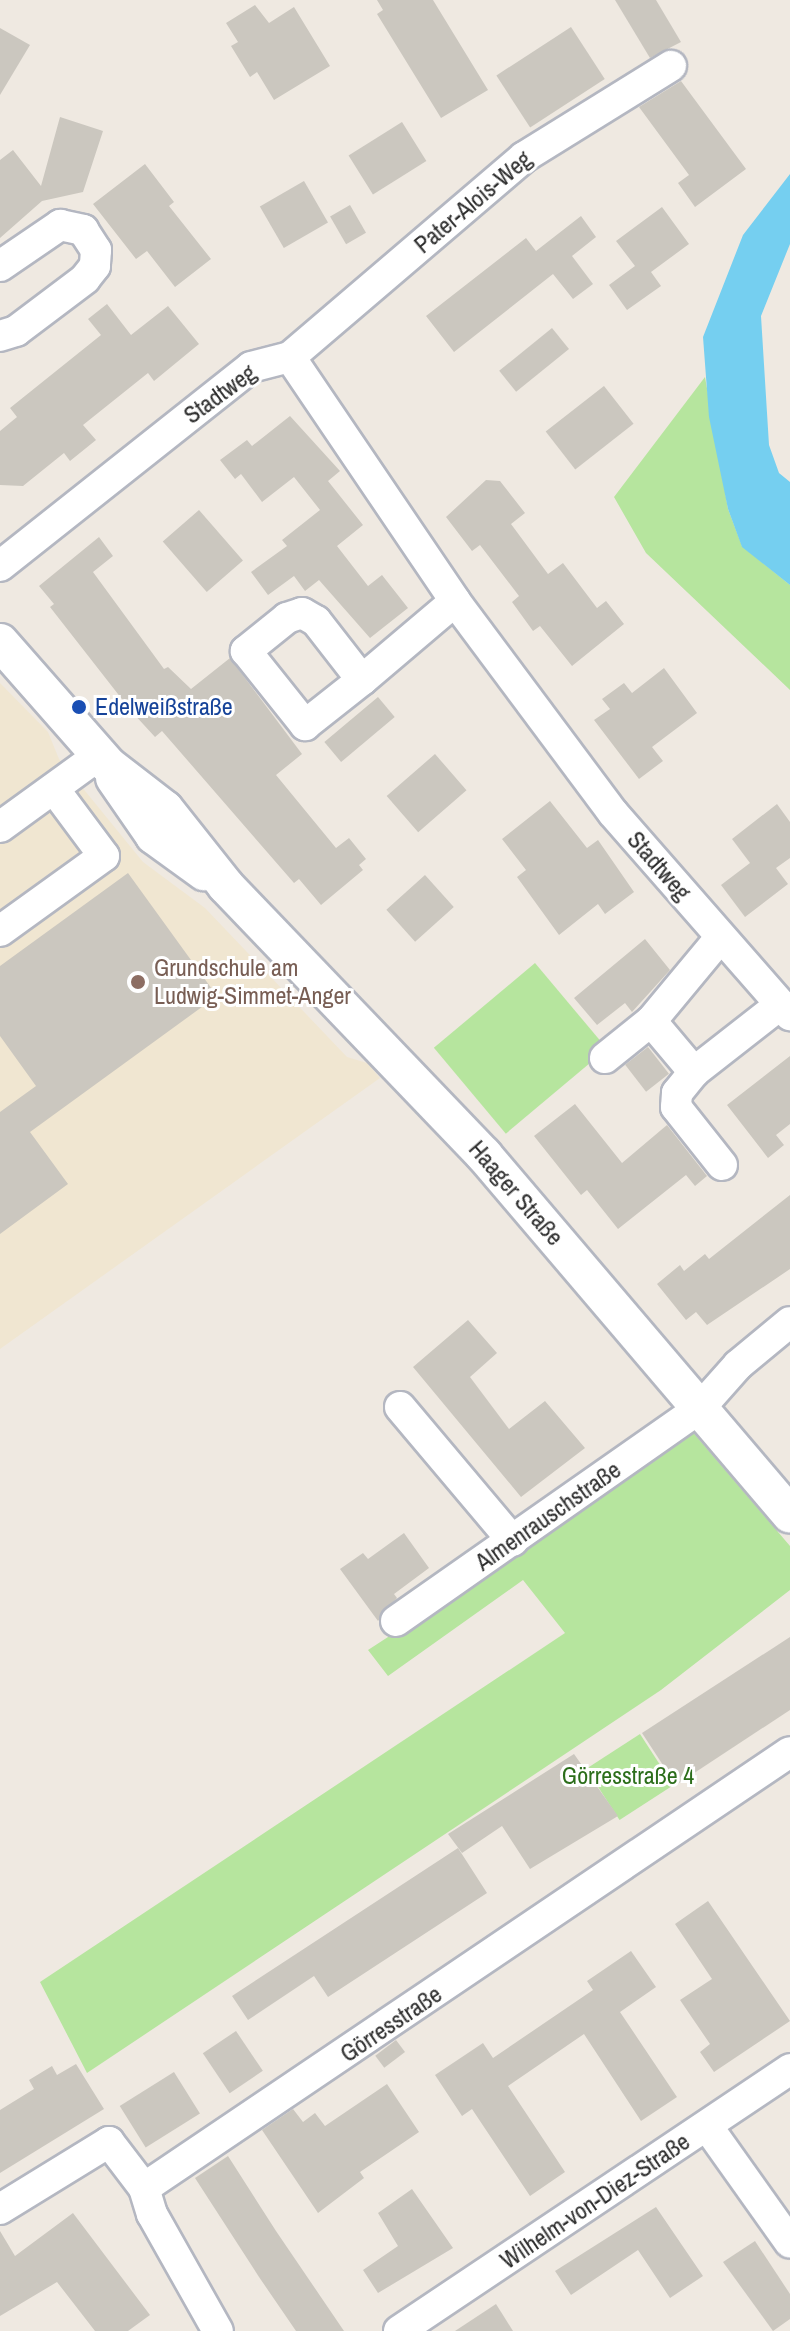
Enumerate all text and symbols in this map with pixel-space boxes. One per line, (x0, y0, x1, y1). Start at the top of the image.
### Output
street label: Pater-Alois-Weg (409, 145, 537, 259)
street label: Stadtweg (178, 358, 262, 430)
place label: Edelweißstraße (95, 693, 233, 721)
marker: Edelweißstraße (70, 698, 88, 716)
street label: Stadtweg (621, 826, 697, 906)
place label: Grundschule am Ludwig-Simmet-Anger (154, 954, 351, 1010)
marker: Grundschule am Ludwig-Simmet-Anger (129, 973, 147, 991)
street label: Haager Straße (463, 1135, 569, 1251)
street label: Almenrauschstraße (470, 1455, 626, 1577)
park label: Görresstraße 4 (562, 1762, 694, 1790)
street label: Görresstraße (335, 1980, 447, 2068)
street label: Wilhelm-von-Diez-Straße (495, 2127, 695, 2275)

